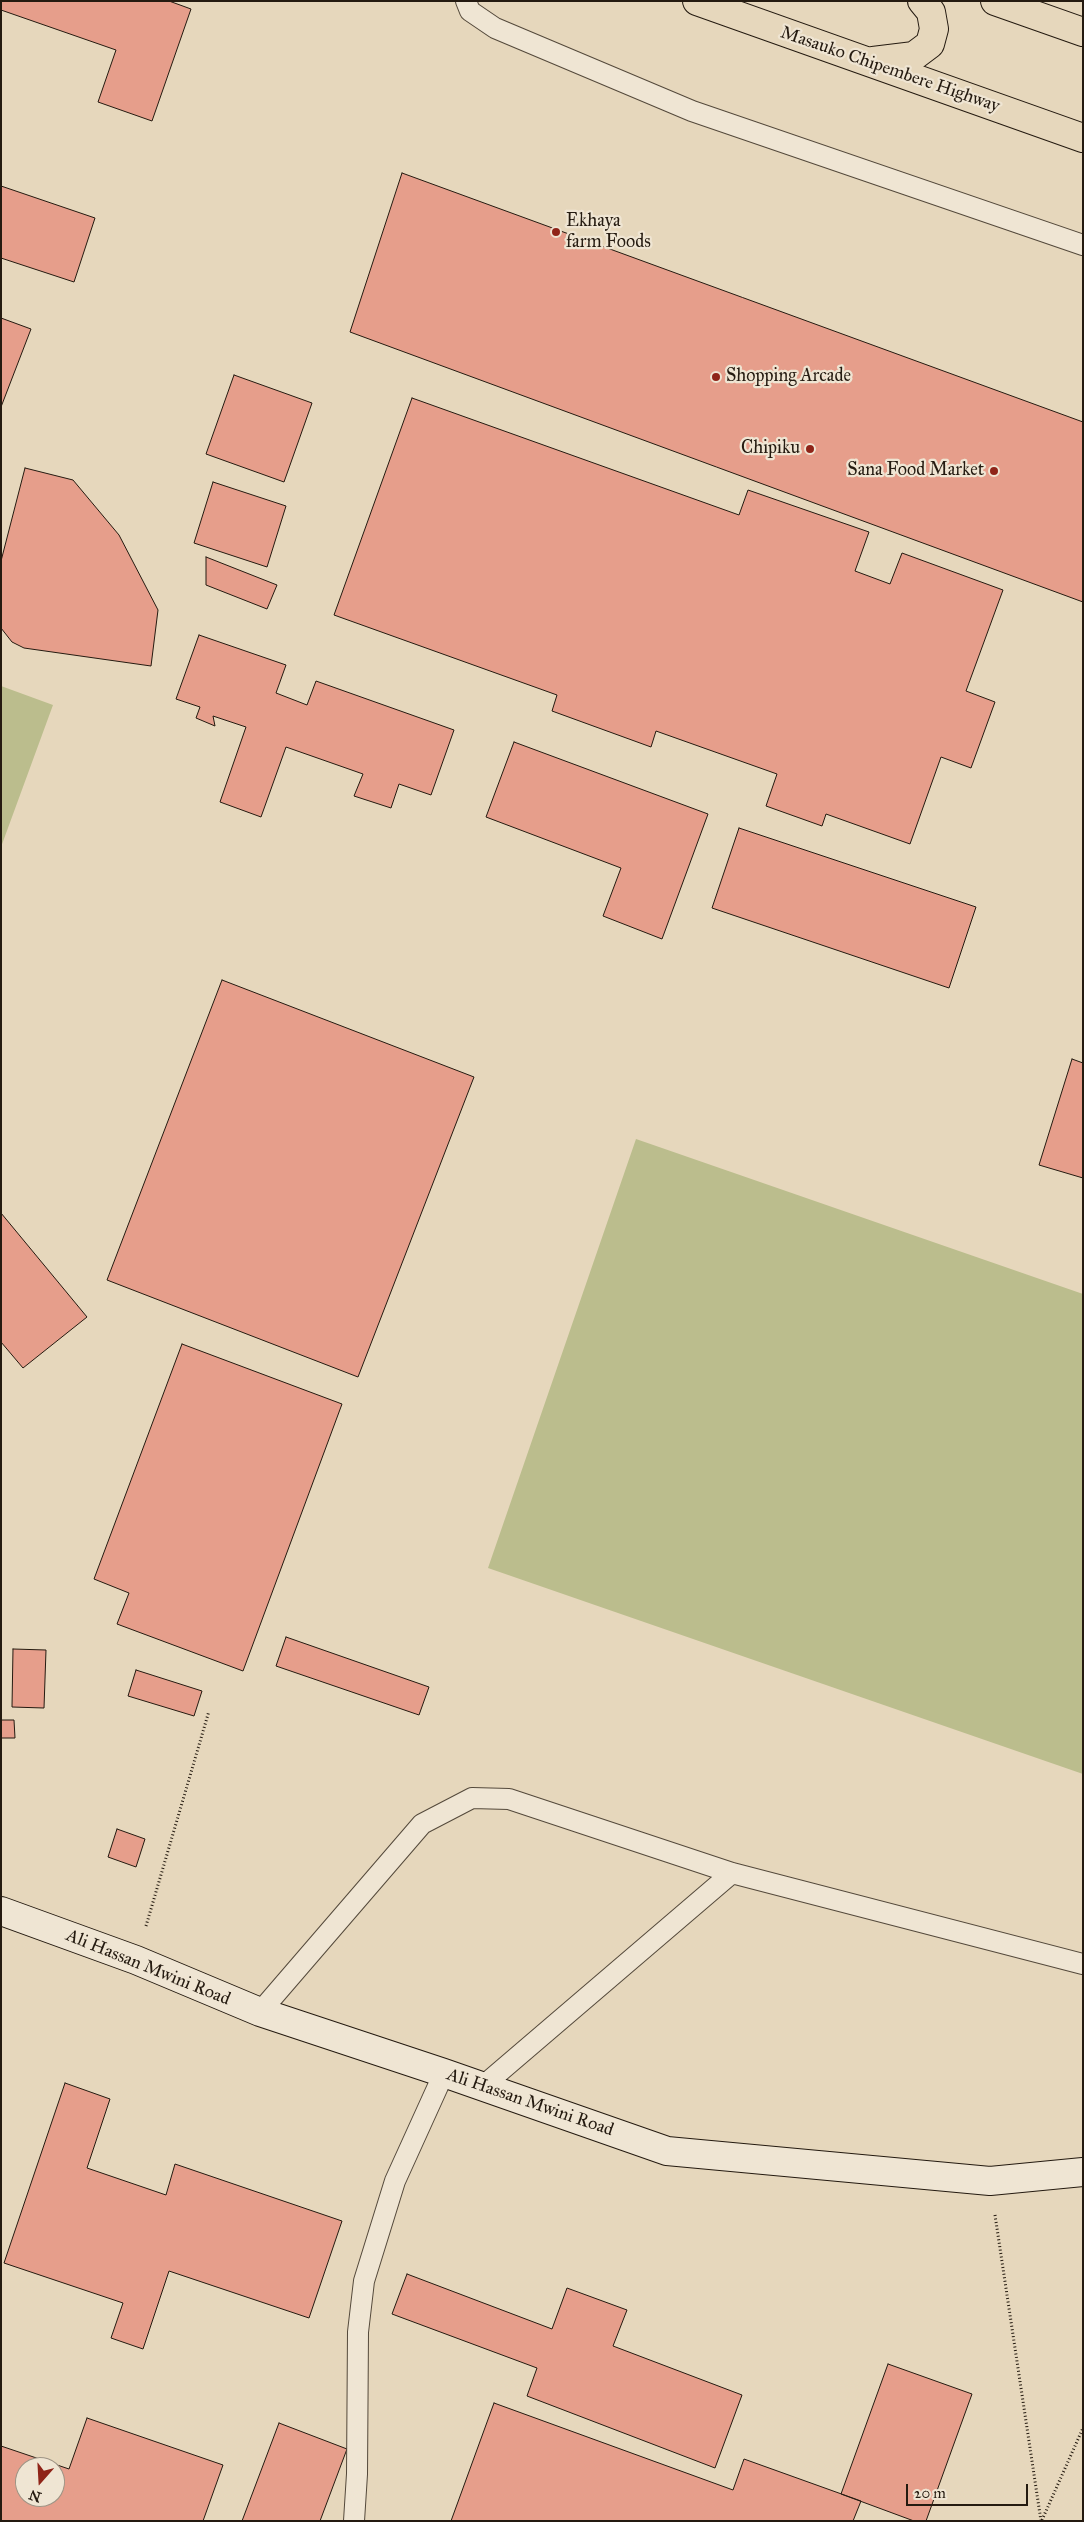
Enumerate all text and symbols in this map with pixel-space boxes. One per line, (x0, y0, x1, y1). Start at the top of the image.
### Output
street label: Masauko Chipembere Highway (778, 22, 1002, 118)
place label: Ekhaya farm Foods (566, 211, 651, 253)
marker: Ekhaya farm Foods (550, 226, 562, 238)
place label: Shopping Arcade (726, 366, 851, 388)
marker: Shopping Arcade (710, 371, 722, 383)
place label: Chipiku (741, 438, 800, 460)
marker: Chipiku (804, 443, 816, 455)
place label: Sana Food Market (847, 460, 984, 482)
marker: Sana Food Market (988, 465, 1000, 477)
street label: Ali Hassan Mwini Road (63, 1925, 233, 2011)
street label: Ali Hassan Mwini Road (444, 2064, 616, 2142)
north arrow (15, 2457, 65, 2507)
scale bar (909, 2474, 1032, 2506)
text: 20 m (914, 2484, 946, 2502)
text: N (27, 2486, 44, 2506)

